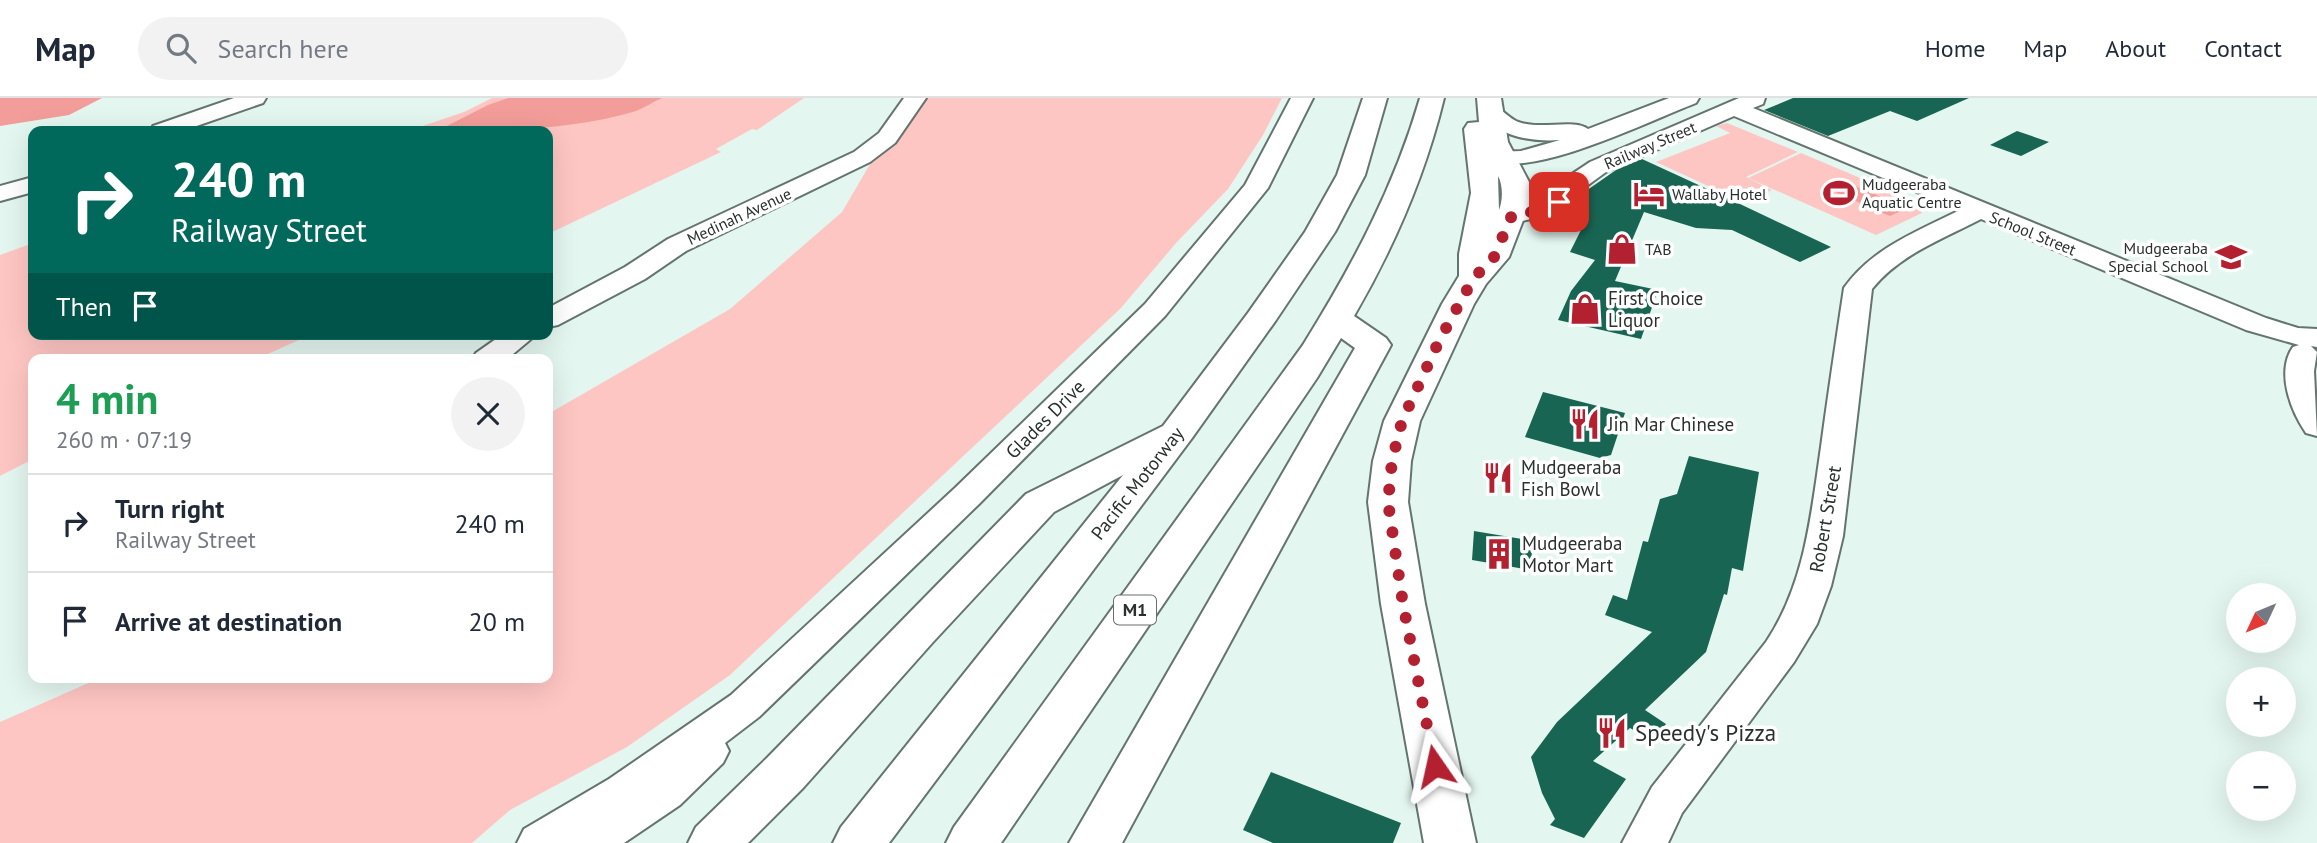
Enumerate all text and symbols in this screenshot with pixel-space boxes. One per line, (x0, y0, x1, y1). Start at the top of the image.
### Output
search box (138, 17, 628, 80)
text: Map (35, 27, 96, 70)
icon: search (162, 29, 200, 67)
text: Search here (218, 32, 349, 65)
text: Home (1925, 33, 1985, 64)
text: Map (2023, 33, 2067, 64)
text: About (2105, 33, 2166, 64)
text: Contact (2204, 33, 2282, 64)
street label: Railway Street (1601, 116, 1700, 173)
text: 240 m (171, 147, 306, 211)
icon: right (56, 154, 147, 245)
pin (1529, 172, 1589, 232)
place label: Mudgeeraba Aquatic Centre (1862, 174, 1962, 212)
sports icon: Mudgeeraba Aquatic Centre (1822, 176, 1856, 210)
hotel icon: Wallaby Hotel (1632, 177, 1666, 211)
street label: Medinah Avenue (684, 183, 794, 249)
icon: arrive (1540, 183, 1578, 221)
place label: Wallaby Hotel (1672, 184, 1767, 204)
street label: School Street (1987, 207, 2080, 260)
text: Railway Street (171, 209, 367, 251)
shop icon: TAB (1605, 232, 1639, 266)
place label: Mudgeeraba Special School (2108, 238, 2208, 276)
place label: TAB (1645, 239, 1672, 259)
school or university icon: Mudgeeraba Special School (2214, 240, 2248, 274)
place label: First Choice Liquor (1608, 286, 1703, 332)
icon: arrive (126, 287, 164, 325)
text: Then (56, 290, 112, 323)
shop icon: First Choice Liquor (1568, 292, 1602, 326)
text: 4 min (56, 371, 158, 426)
street label: Glades Drive (1000, 374, 1090, 464)
button: close (451, 377, 525, 451)
restaurant icon: Jin Mar Chinese (1568, 407, 1602, 441)
place label: Jin Mar Chinese (1607, 412, 1734, 436)
street label: Pacific Motorway (1085, 422, 1189, 544)
text: 260 m · 07:19 (56, 425, 192, 454)
place label: Mudgeeraba Fish Bowl (1521, 455, 1621, 501)
restaurant icon: Mudgeeraba Fish Bowl (1481, 461, 1515, 495)
street label: Robert Street (1804, 463, 1846, 574)
text: Turn right (115, 492, 224, 525)
icon: right (56, 504, 94, 542)
text: 240 m (454, 507, 525, 540)
text: Railway Street (115, 525, 256, 554)
place label: Mudgeeraba Motor Mart (1522, 531, 1622, 577)
building icon: Mudgeeraba Motor Mart (1482, 537, 1516, 571)
north arrow (2226, 583, 2296, 653)
map controls (2226, 583, 2296, 821)
road number: M1 (1114, 596, 1156, 624)
icon: arrive (56, 602, 94, 640)
text: Arrive at destination (115, 605, 342, 638)
text: 20 m (469, 605, 525, 638)
button: + (2226, 667, 2296, 737)
restaurant icon: Speedy's Pizza (1595, 716, 1629, 750)
place label: Speedy's Pizza (1635, 718, 1776, 747)
position arrow (1398, 729, 1472, 803)
button: − (2226, 751, 2296, 821)

